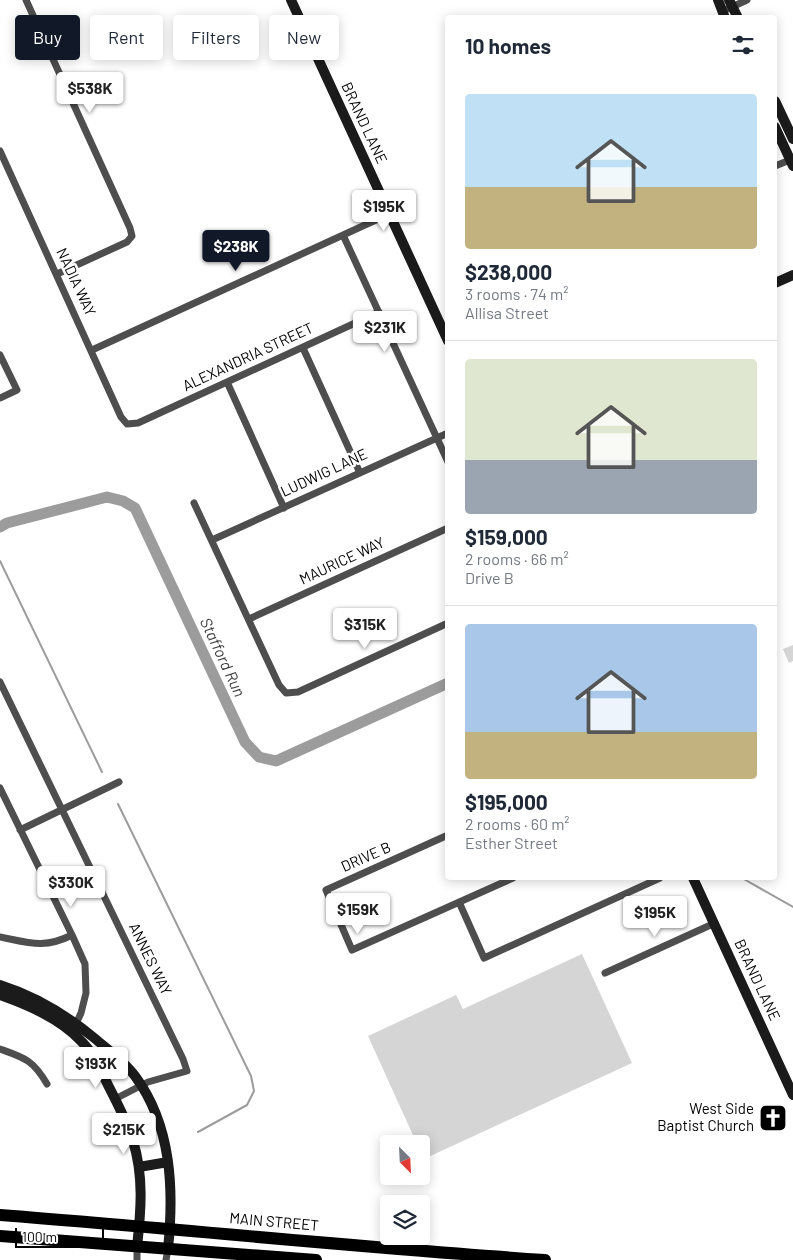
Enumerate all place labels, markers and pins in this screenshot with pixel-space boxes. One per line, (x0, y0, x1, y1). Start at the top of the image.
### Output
pin: $538K (55, 72, 125, 114)
pin: $195K (349, 190, 419, 232)
pin: $238K (201, 230, 271, 272)
pin: $231K (350, 310, 420, 353)
pin: $315K (330, 608, 400, 650)
pin: $330K (36, 866, 106, 908)
pin: $159K (323, 892, 393, 935)
pin: $195K (620, 896, 690, 938)
pin: $193K (61, 1046, 131, 1089)
place label: West Side Baptist Church (657, 1099, 754, 1134)
church icon: West Side Baptist Church (758, 1103, 788, 1133)
pin: $215K (89, 1112, 159, 1155)

